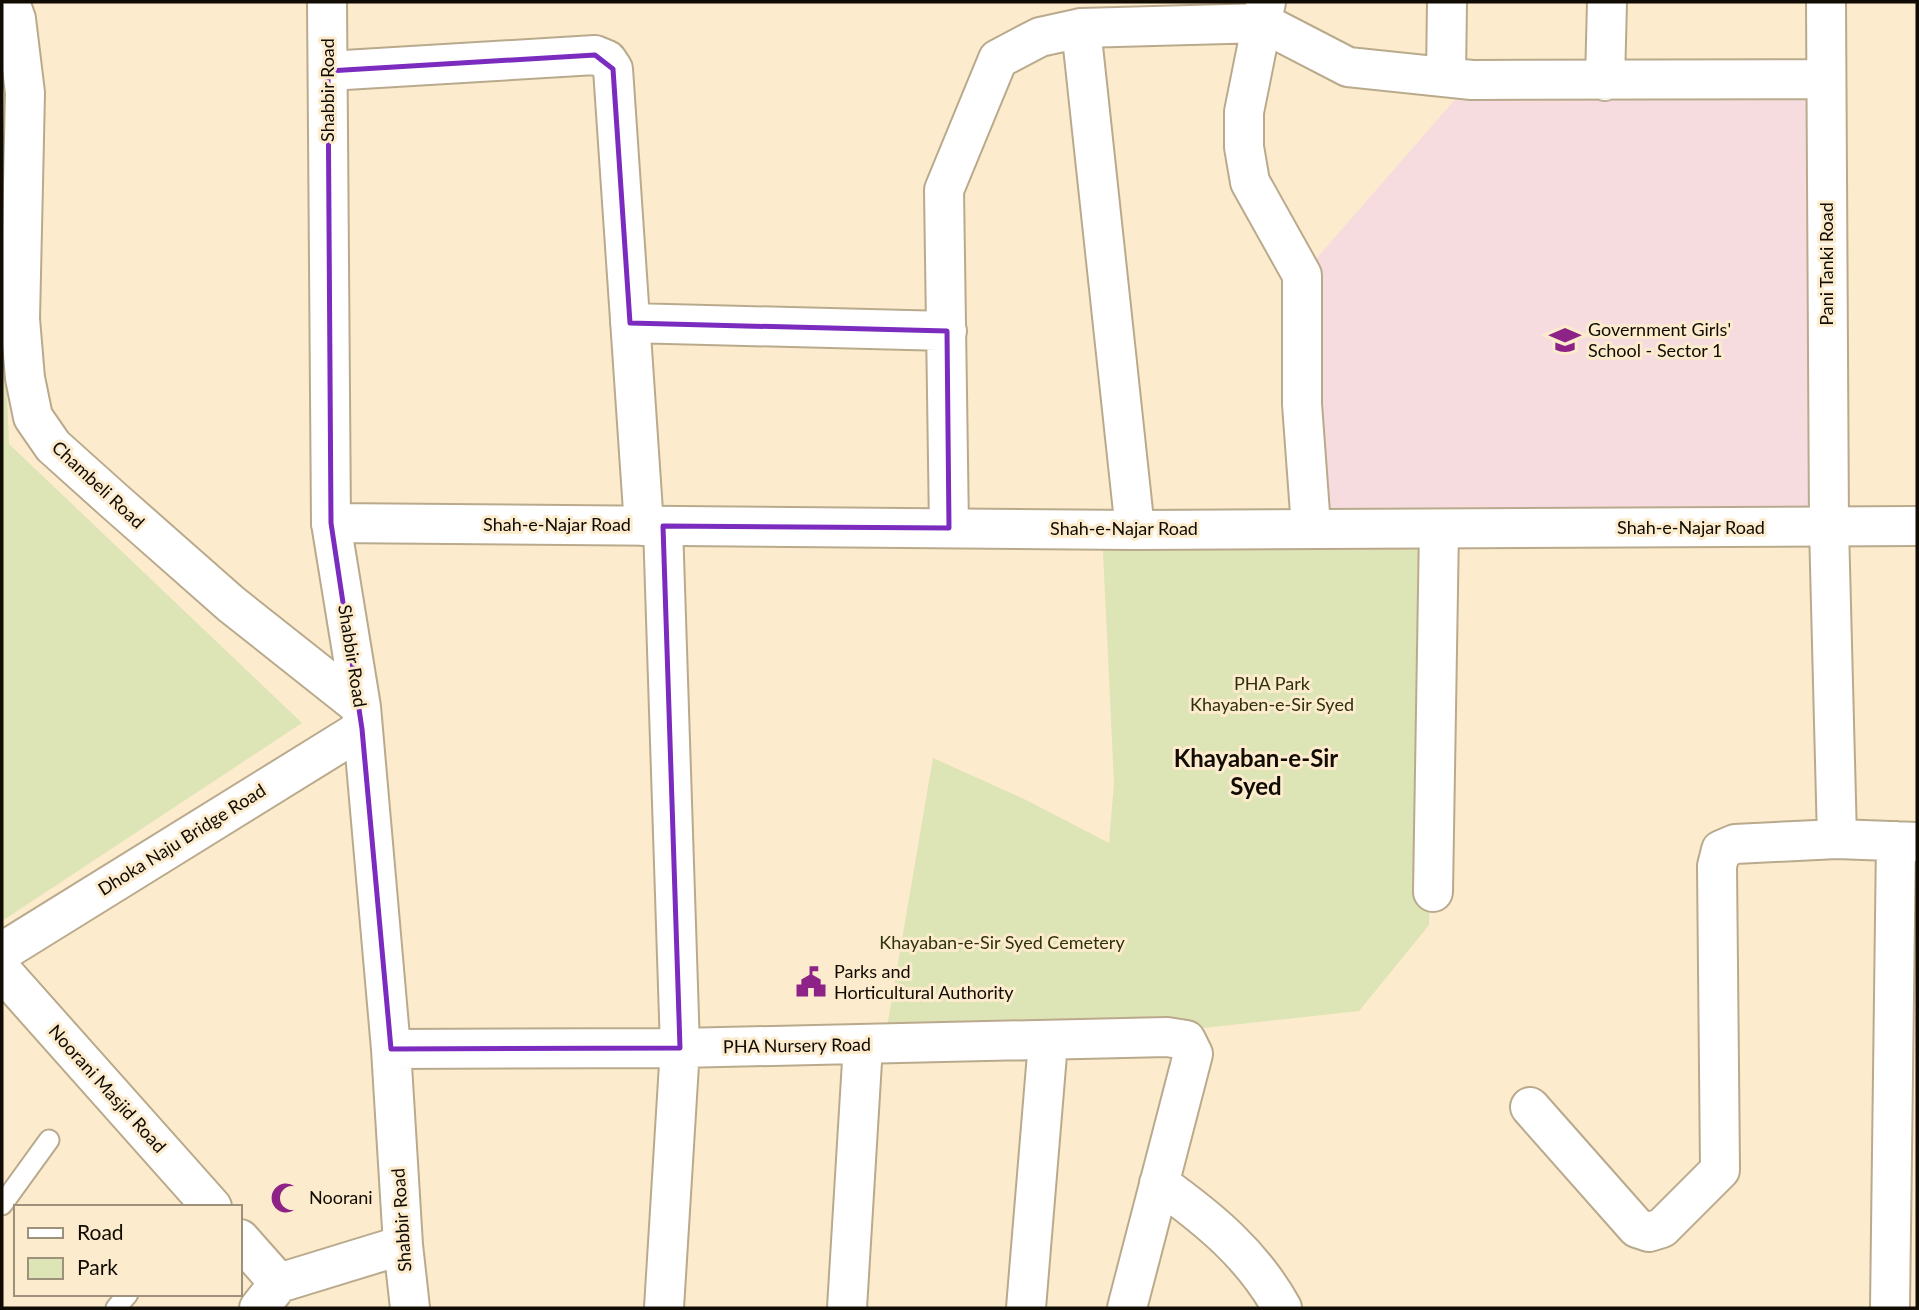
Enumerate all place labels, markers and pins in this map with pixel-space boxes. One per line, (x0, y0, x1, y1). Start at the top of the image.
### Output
place label: Government Girls' School - Sector 1 (1588, 318, 1731, 361)
school or university icon: Government Girls' School - Sector 1 (1548, 323, 1582, 357)
place label: Parks and Horticultural Authority (834, 960, 1014, 1003)
public building icon: Parks and Horticultural Authority (794, 965, 828, 999)
mosque icon: Noorani (269, 1181, 303, 1215)
place label: Noorani (309, 1186, 373, 1208)

